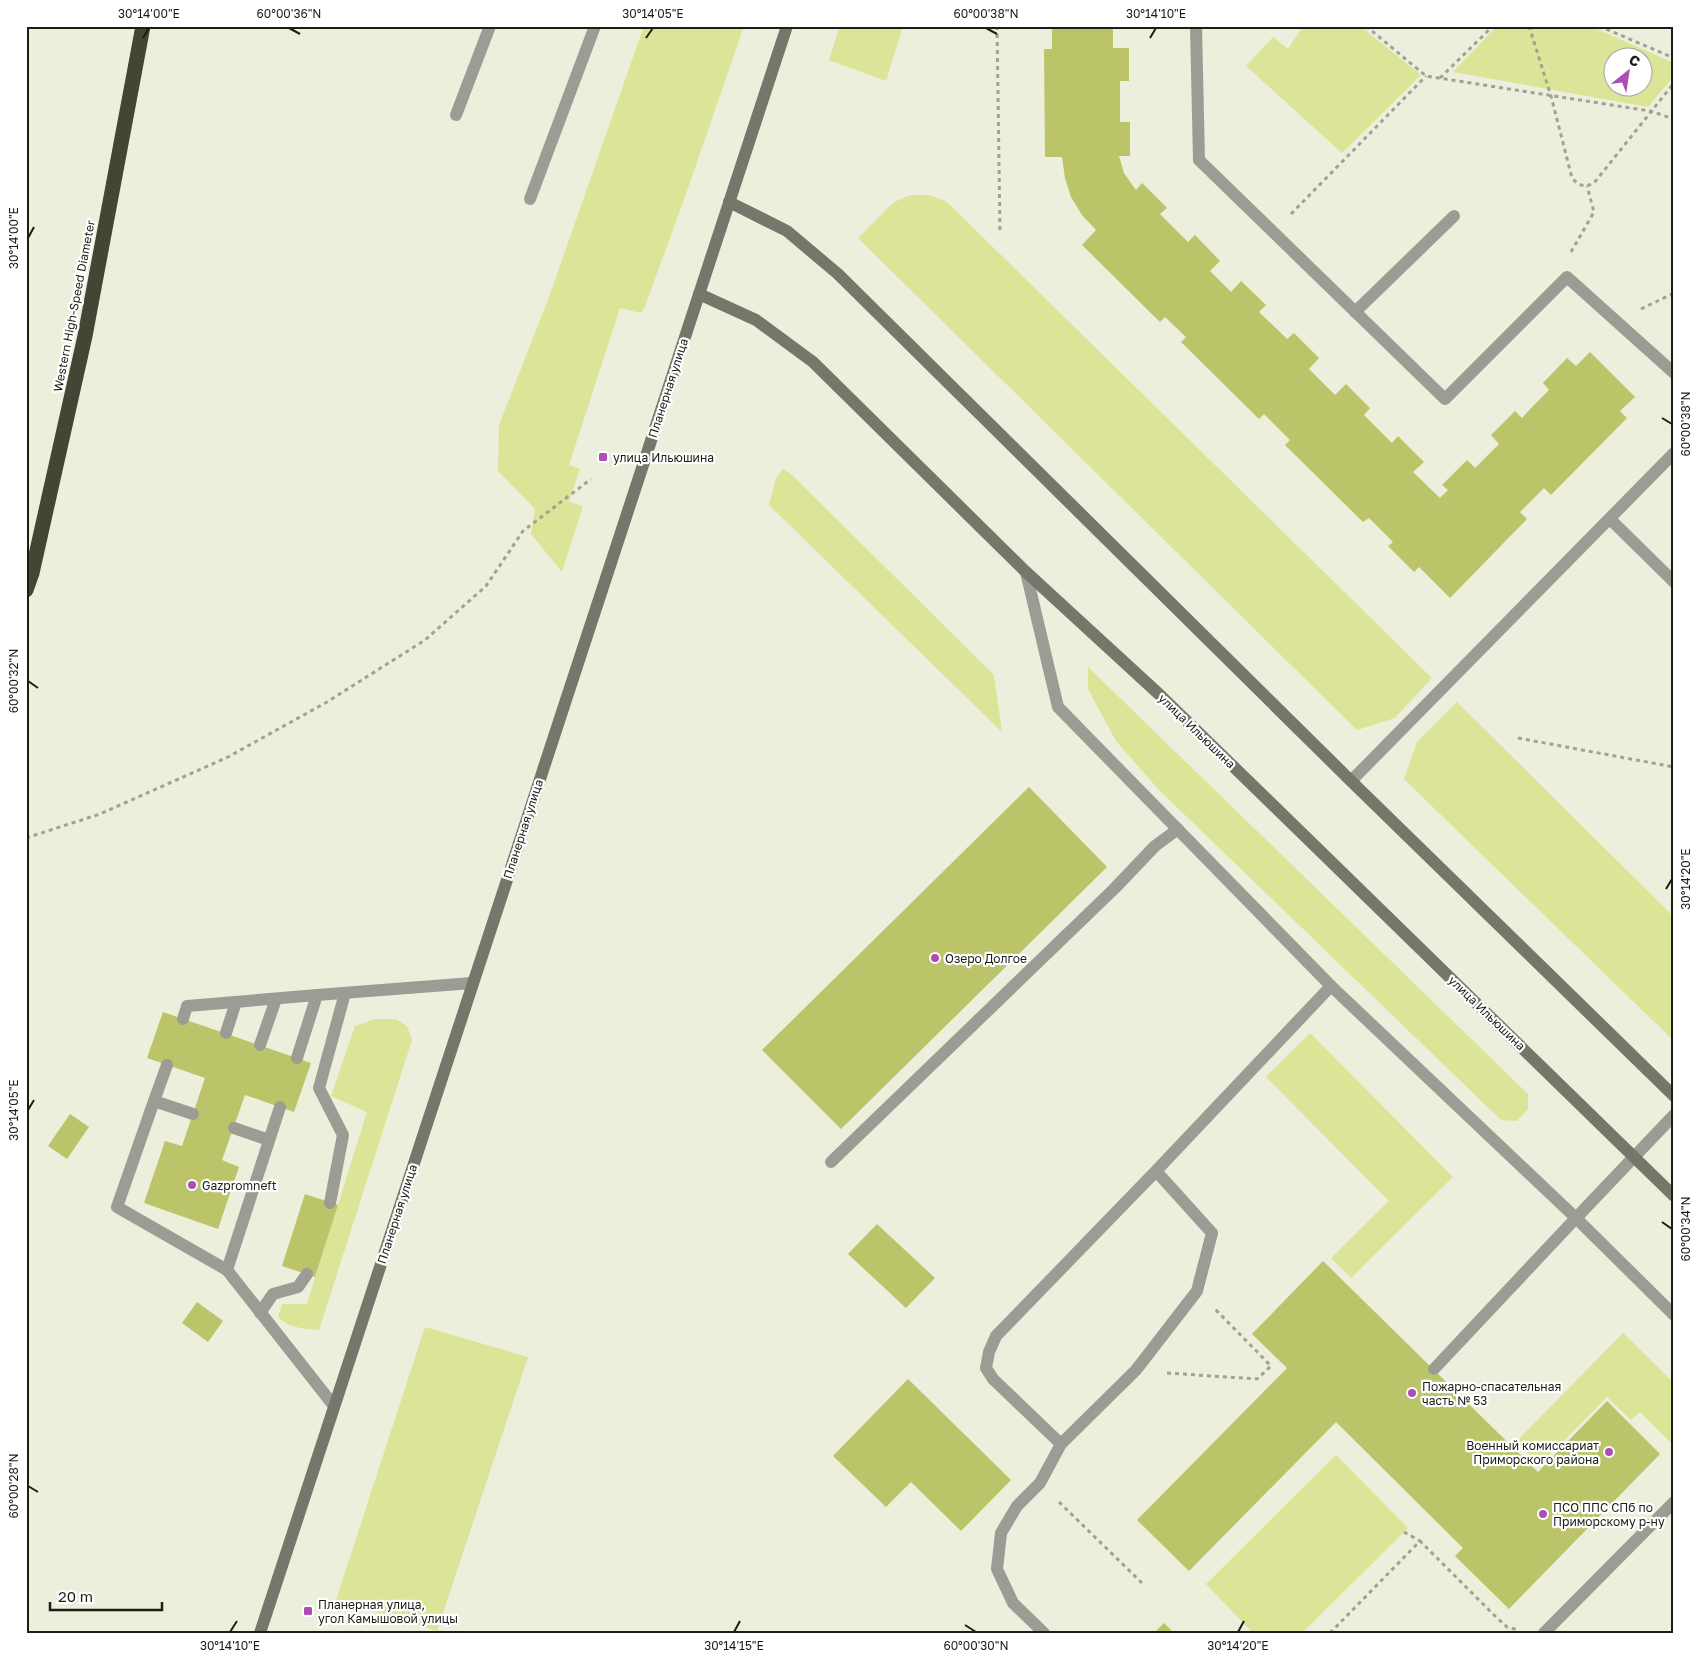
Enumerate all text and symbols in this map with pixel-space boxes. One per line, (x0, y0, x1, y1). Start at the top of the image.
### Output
text: 30°14'00"E (118, 6, 180, 21)
text: 60°00'36"N (257, 6, 321, 21)
text: 30°14'05"E (622, 6, 684, 21)
text: 60°00'38"N (953, 6, 1019, 21)
text: 30°14'10"E (1126, 6, 1186, 21)
north arrow (1602, 48, 1652, 98)
text: С (1626, 50, 1643, 70)
text: 30°14'00"E (6, 207, 21, 269)
street label: Western High-Speed Diameter (50, 219, 98, 393)
street label: Планерная улица (645, 336, 691, 440)
text: 60°00'38"N (1678, 391, 1693, 457)
place label: улица Ильюшина (613, 450, 714, 465)
marker: улица Ильюшина (597, 451, 609, 463)
text: 60°00'32"N (6, 649, 21, 713)
street label: улица Ильюшина (1155, 691, 1239, 771)
street label: Планерная улица (500, 777, 546, 881)
text: 30°14'20"E (1678, 848, 1693, 910)
place label: Озеро Долгое (945, 951, 1027, 966)
marker: Озеро Долгое (929, 952, 941, 964)
street label: улица Ильюшина (1445, 973, 1529, 1053)
text: 30°14'05"E (6, 1079, 21, 1141)
street label: Планерная улица (374, 1162, 420, 1266)
place label: Gazpromneft (202, 1178, 277, 1193)
marker: Gazpromneft (186, 1179, 198, 1191)
text: 60°00'34"N (1678, 1196, 1693, 1262)
place label: Пожарно-спасательная часть № 53 (1422, 1379, 1561, 1408)
marker: Пожарно-спасательная часть № 53 (1406, 1387, 1418, 1399)
place label: Военный комиссариат Приморского района (1466, 1438, 1599, 1467)
marker: Военный комиссариат Приморского района (1603, 1446, 1615, 1458)
text: 60°00'28"N (6, 1454, 21, 1518)
place label: ПСО ППС СПб по Приморскому р-ну (1553, 1500, 1665, 1529)
marker: ПСО ППС СПб по Приморскому р-ну (1537, 1508, 1549, 1520)
scale bar (50, 1579, 162, 1611)
text: 20 m (58, 1587, 93, 1605)
place label: Планерная улица, угол Камышовой улицы (318, 1597, 458, 1626)
marker: Планерная улица, угол Камышовой улицы (302, 1605, 314, 1617)
text: 30°14'10"E (200, 1638, 260, 1653)
text: 30°14'15"E (704, 1638, 764, 1653)
text: 60°00'30"N (943, 1638, 1009, 1653)
text: 30°14'20"E (1207, 1638, 1269, 1653)

